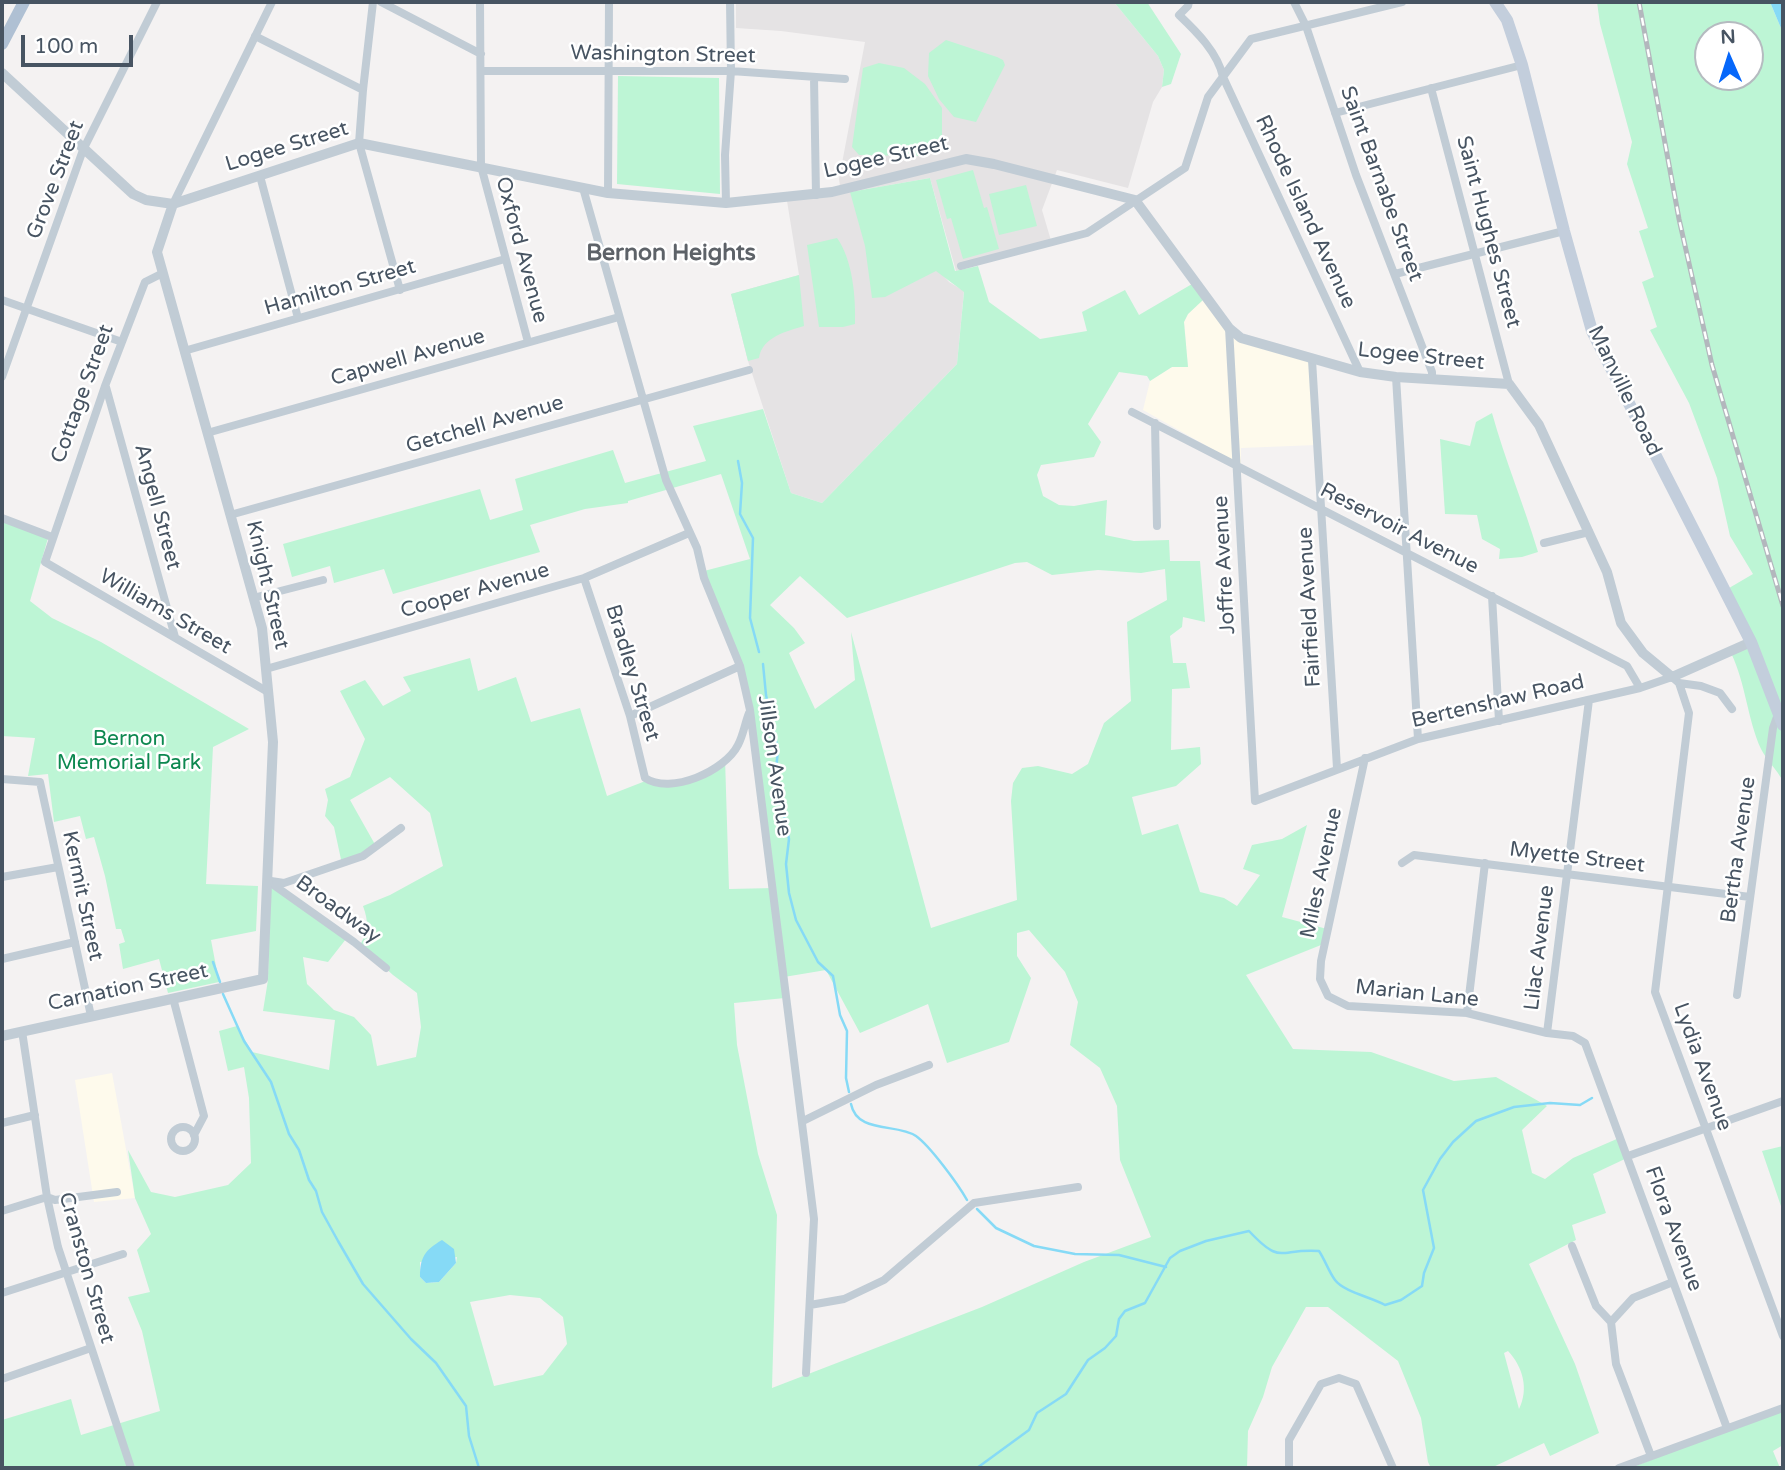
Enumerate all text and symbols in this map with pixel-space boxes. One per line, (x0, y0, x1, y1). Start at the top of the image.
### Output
scale bar (24, 21, 136, 65)
north arrow (1694, 21, 1764, 91)
text: N (1720, 26, 1736, 48)
text: 100 m (34, 34, 98, 59)
street label: Washington Street (570, 41, 756, 69)
street label: Saint Barnabe Street (1334, 83, 1428, 285)
street label: Rhode Island Avenue (1249, 111, 1361, 313)
street label: Logee Street (222, 116, 352, 178)
street label: Grove Street (22, 117, 90, 243)
street label: Logee Street (821, 131, 951, 185)
street label: Saint Hughes Street (1450, 133, 1526, 331)
street label: Oxford Avenue (489, 174, 553, 326)
district label: Bernon Heights (586, 240, 756, 268)
street label: Hamilton Street (261, 254, 419, 322)
street label: Cottage Street (46, 321, 120, 467)
street label: Manville Road (1582, 322, 1666, 460)
street label: Capwell Avenue (328, 324, 488, 392)
street label: Logee Street (1356, 338, 1486, 376)
street label: Getchell Avenue (403, 390, 567, 460)
street label: Angell Street (128, 441, 186, 573)
street label: Reservoir Avenue (1316, 478, 1482, 580)
street label: Joffre Avenue (1209, 495, 1241, 635)
street label: Knight Street (240, 518, 294, 652)
street label: Fairfield Avenue (1293, 526, 1327, 688)
street label: Cooper Avenue (398, 558, 552, 624)
street label: Williams Street (94, 564, 236, 660)
street label: Bradley Street (599, 602, 665, 744)
street label: Bertenshaw Road (1409, 670, 1587, 734)
street label: Jillson Avenue (752, 694, 796, 838)
park label: Bernon Memorial Park (57, 726, 201, 776)
street label: Bertha Avenue (1716, 775, 1762, 925)
street label: Miles Avenue (1296, 805, 1348, 941)
street label: Kermit Street (56, 829, 108, 963)
street label: Myette Street (1508, 837, 1646, 879)
street label: Broadway (290, 871, 386, 949)
street label: Lilac Avenue (1520, 884, 1560, 1012)
street label: Carnation Street (46, 959, 210, 1017)
street label: Marian Lane (1354, 975, 1480, 1013)
street label: Lydia Avenue (1667, 1000, 1737, 1134)
street label: Flora Avenue (1639, 1163, 1707, 1295)
street label: Cranston Street (52, 1190, 120, 1346)

